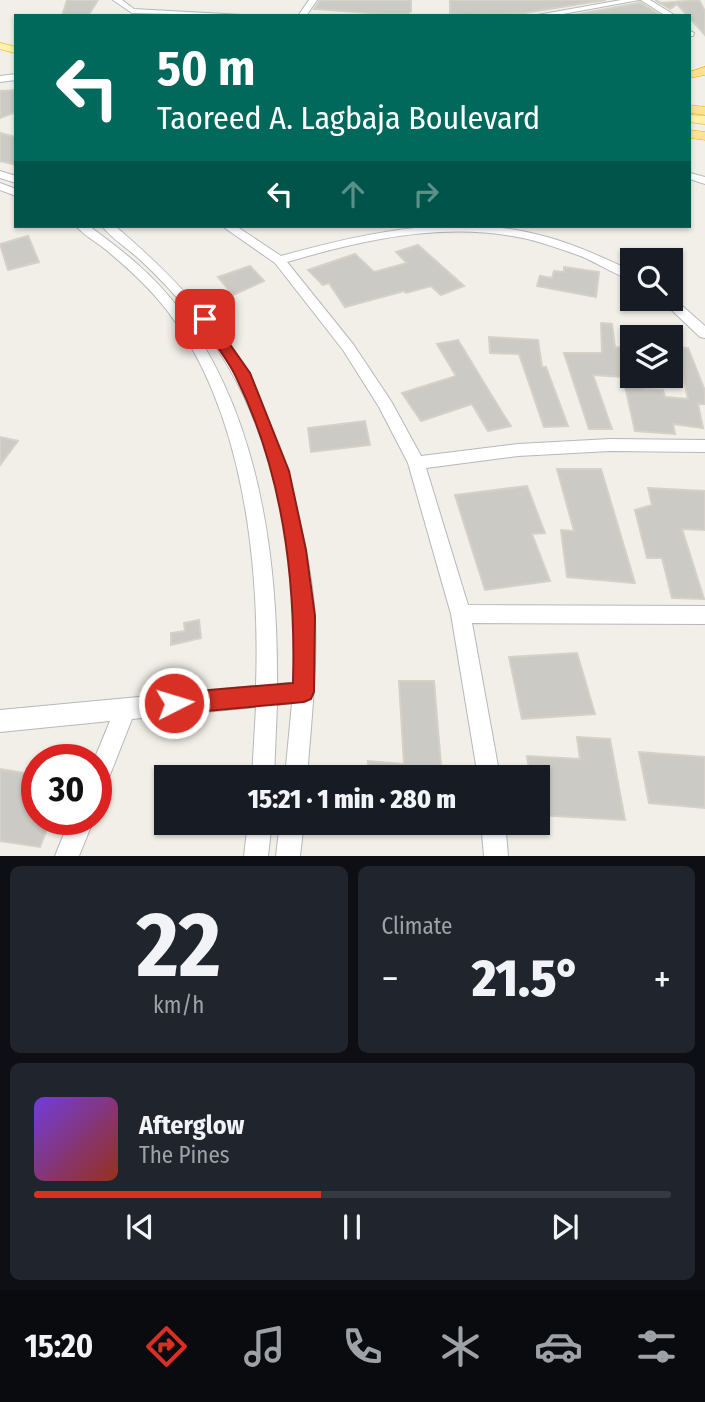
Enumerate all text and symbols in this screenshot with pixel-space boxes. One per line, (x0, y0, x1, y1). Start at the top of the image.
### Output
text: 50 m (157, 39, 255, 98)
icon: left (42, 42, 133, 133)
text: Taoreed A. Lagbaja Boulevard (157, 99, 540, 137)
icon: left (261, 175, 299, 213)
icon: ahead (334, 175, 372, 213)
icon: right (407, 175, 445, 213)
map controls (620, 248, 683, 388)
button: search (620, 248, 683, 311)
pin (175, 289, 235, 349)
icon: arrive (186, 300, 224, 338)
button: layers (620, 325, 683, 388)
position arrow (137, 666, 211, 740)
speed limit sign: 30 (21, 744, 112, 835)
text: 15:21 · 1 min · 280 m (248, 784, 456, 815)
text: 22 (137, 891, 221, 1000)
text: Climate (382, 912, 452, 940)
text: 21.5° (472, 947, 580, 1010)
text: − (382, 956, 399, 1002)
text: + (654, 956, 671, 1002)
text: km/h (153, 991, 204, 1019)
text: Afterglow (139, 1110, 244, 1141)
text: The Pines (139, 1141, 230, 1169)
icon: previous (121, 1208, 159, 1246)
icon: pause (333, 1208, 371, 1246)
icon: next (546, 1208, 584, 1246)
icon: directions (142, 1322, 191, 1371)
icon: music (240, 1322, 289, 1371)
icon: phone (338, 1322, 387, 1371)
icon: climate (436, 1322, 485, 1371)
icon: car (534, 1322, 583, 1371)
icon: filters (632, 1322, 681, 1371)
text: 15:20 (24, 1327, 93, 1365)

